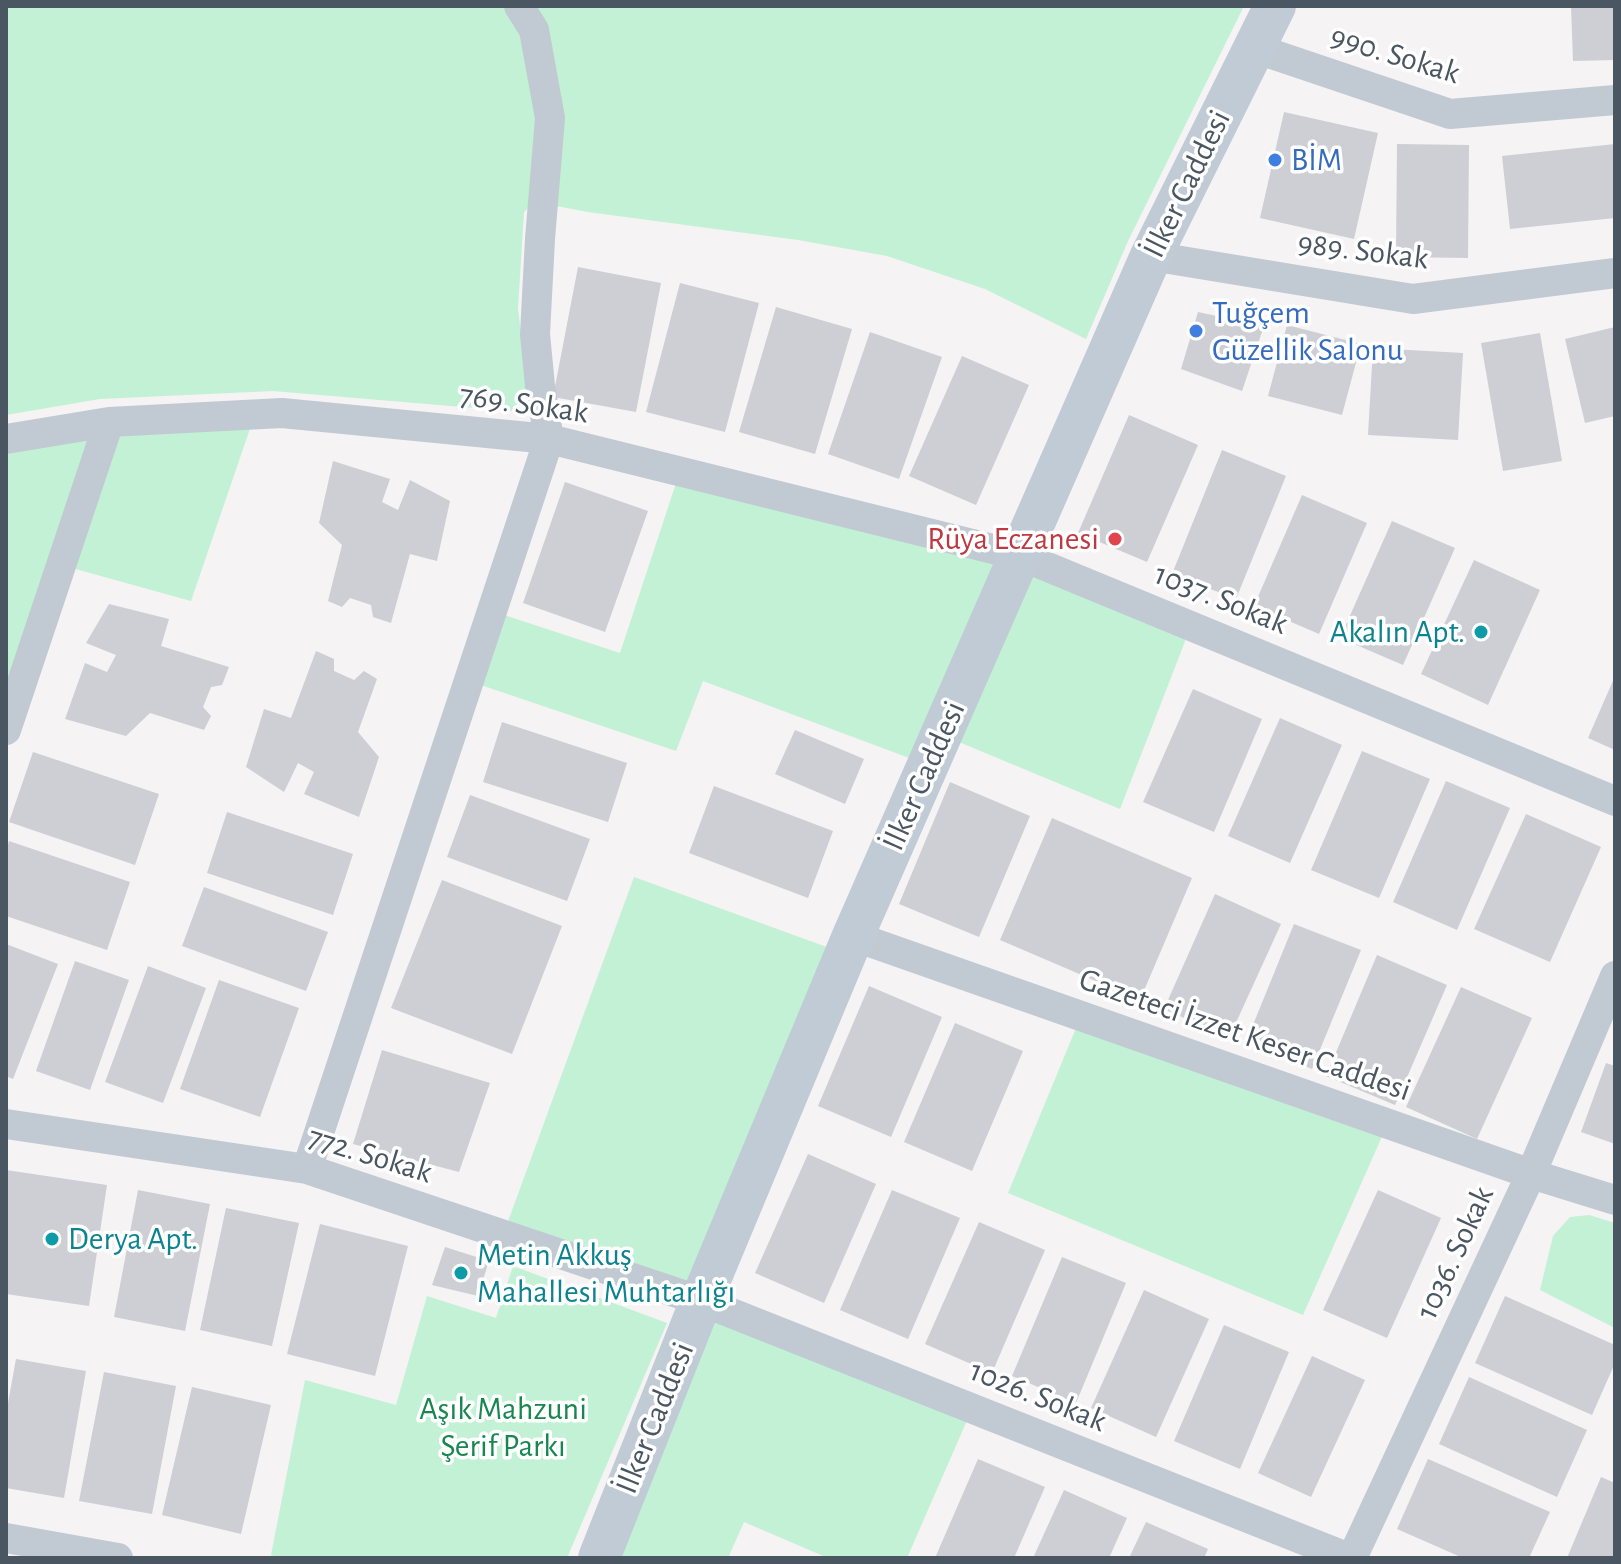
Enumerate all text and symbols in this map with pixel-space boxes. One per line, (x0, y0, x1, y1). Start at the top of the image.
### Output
street label: 990. Sokak (1326, 17, 1464, 93)
street label: İlker Caddesi (1135, 104, 1239, 264)
place label: BİM (1291, 141, 1342, 179)
marker: BİM (1266, 151, 1284, 169)
street label: 989. Sokak (1295, 224, 1431, 278)
place label: Tuğçem Güzellik Salonu (1212, 294, 1403, 369)
marker: Tuğçem Güzellik Salonu (1187, 322, 1205, 340)
street label: 769. Sokak (457, 376, 591, 432)
place label: Rüya Eczanesi (927, 520, 1099, 558)
marker: Rüya Eczanesi (1106, 530, 1124, 548)
street label: 1037. Sokak (1149, 555, 1293, 643)
place label: Akalın Apt. (1330, 613, 1465, 651)
marker: Akalın Apt. (1472, 623, 1490, 641)
street label: İlker Caddesi (874, 695, 974, 857)
street label: Gazeteci İzzet Keser Caddesi (1074, 960, 1416, 1110)
street label: 772. Sokak (303, 1118, 437, 1192)
street label: 1036. Sokak (1408, 1180, 1502, 1326)
place label: Derya Apt. (68, 1220, 198, 1258)
marker: Derya Apt. (43, 1230, 61, 1248)
place label: Metin Akkuş Mahallesi Muhtarlığı (477, 1236, 735, 1311)
marker: Metin Akkuş Mahallesi Muhtarlığı (452, 1264, 470, 1282)
street label: İlker Caddesi (607, 1337, 703, 1499)
street label: 1026. Sokak (964, 1351, 1112, 1441)
park label: Aşık Mahzuni Şerif Parkı (419, 1390, 587, 1465)

